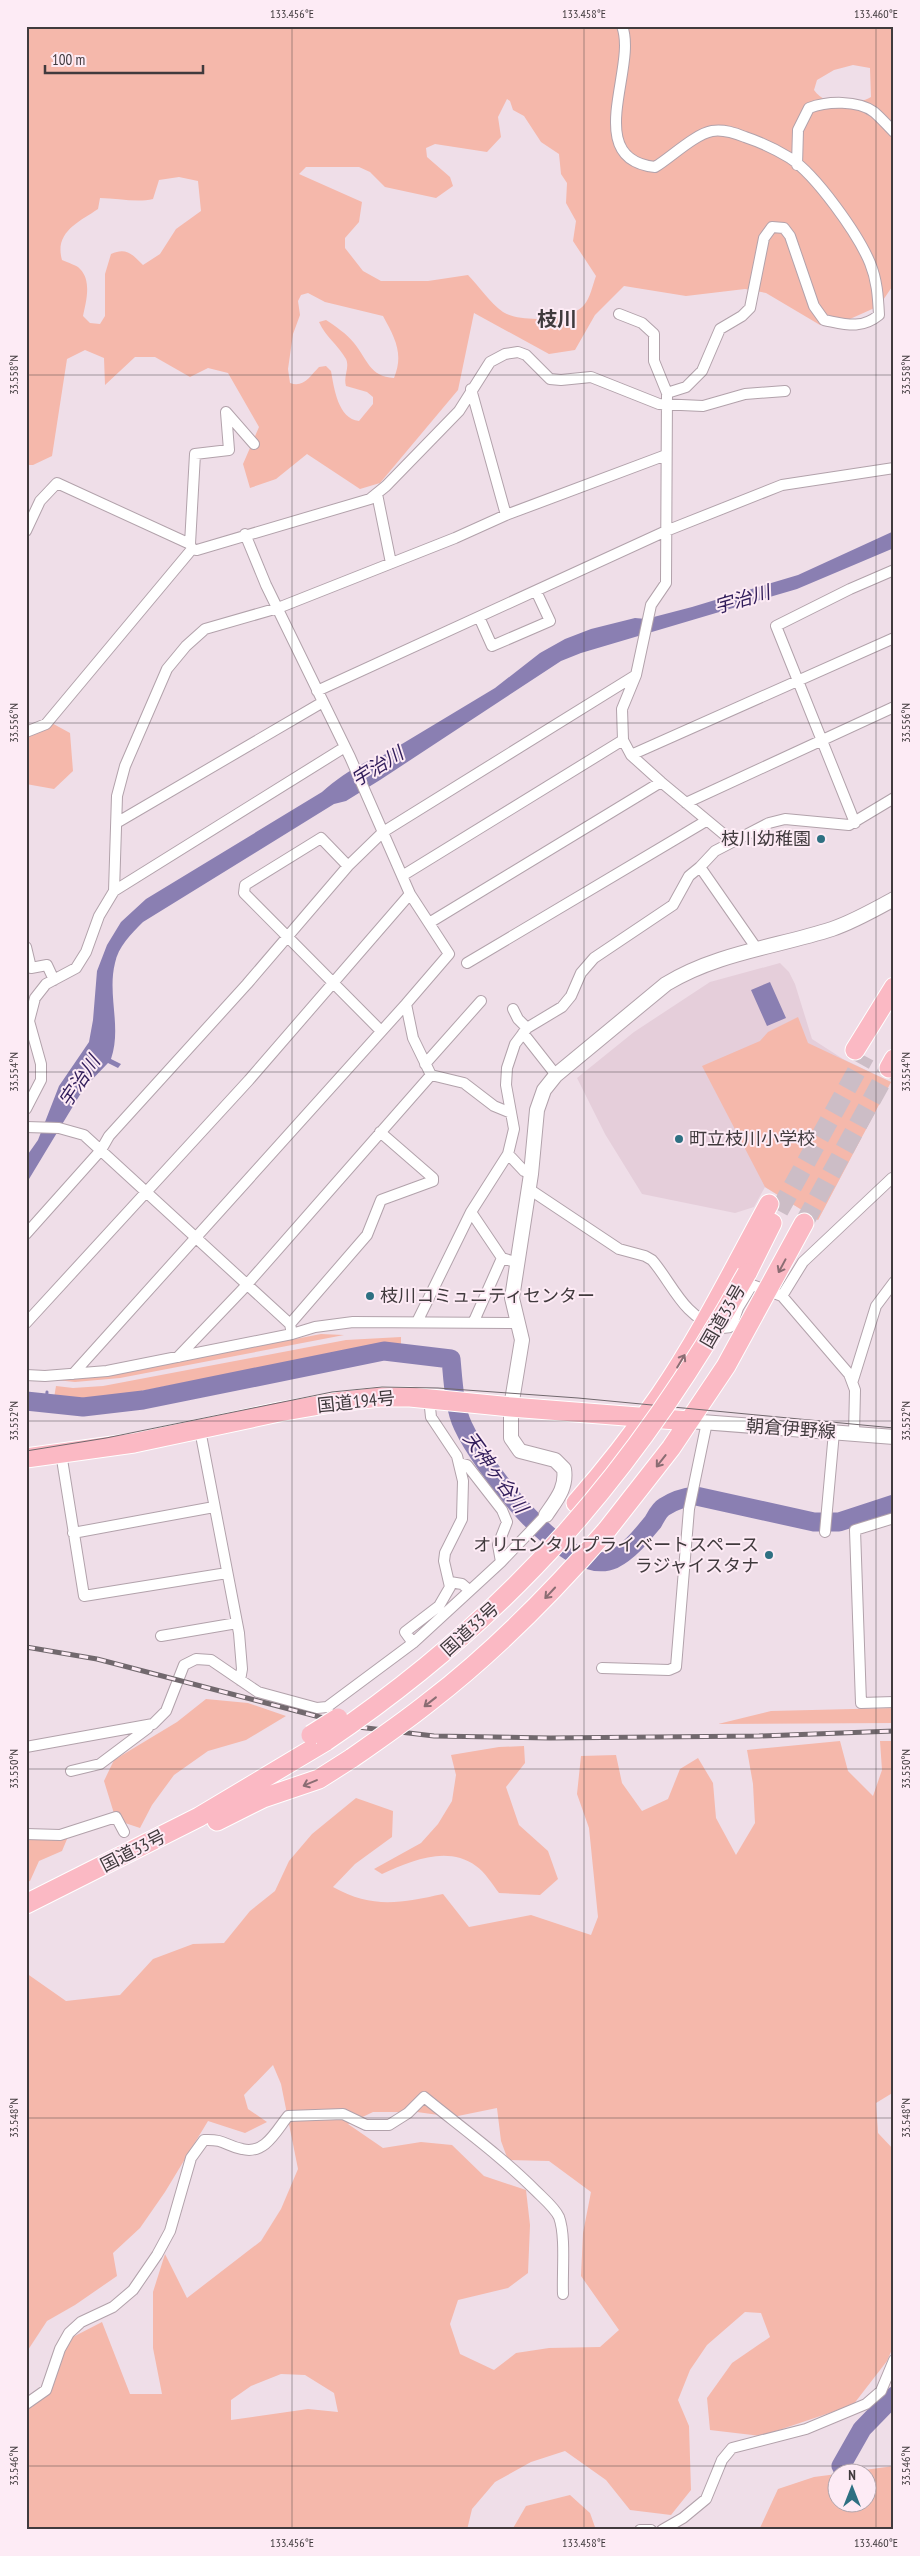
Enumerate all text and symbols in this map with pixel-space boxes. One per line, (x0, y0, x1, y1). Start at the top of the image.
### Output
text: 133.456°E (270, 6, 314, 21)
text: 133.458°E (562, 6, 606, 21)
text: 133.460°E (854, 6, 898, 21)
scale bar (45, 42, 202, 74)
text: 100 m (52, 50, 85, 69)
district label: 枝川 (537, 306, 577, 332)
text: 33.558°N (6, 355, 21, 395)
text: 33.558°N (898, 355, 913, 395)
water label: 宇治川 (711, 579, 775, 618)
text: 33.556°N (6, 703, 21, 743)
text: 33.556°N (898, 703, 913, 743)
water label: 宇治川 (346, 740, 409, 791)
place label: 枝川幼稚園 (721, 827, 811, 850)
marker: 枝川幼稚園 (815, 833, 827, 845)
water label: 宇治川 (53, 1049, 106, 1111)
text: 33.554°N (6, 1052, 21, 1092)
text: 33.554°N (898, 1052, 913, 1092)
place label: 町立枝川小学校 (689, 1127, 815, 1150)
marker: 町立枝川小学校 (673, 1133, 685, 1145)
one-way arrow (777, 1258, 787, 1273)
street label: 国道33号 (695, 1280, 750, 1352)
place label: 枝川コミュニティセンター (380, 1284, 595, 1307)
marker: 枝川コミュニティセンター (364, 1290, 376, 1302)
one-way arrow (676, 1354, 686, 1368)
street label: 国道194号 (316, 1386, 396, 1417)
text: 33.552°N (6, 1401, 21, 1441)
text: 33.552°N (898, 1401, 913, 1441)
street label: 朝倉伊野線 (745, 1414, 837, 1443)
water label: 天神ヶ谷川 (458, 1427, 535, 1519)
one-way arrow (655, 1454, 666, 1467)
place label: オリエンタルプライベートスペース ラジャイスタナ (473, 1533, 759, 1577)
marker: オリエンタルプライベートスペース ラジャイスタナ (763, 1549, 775, 1561)
one-way arrow (544, 1586, 556, 1599)
street label: 国道33号 (436, 1597, 503, 1661)
one-way arrow (424, 1696, 437, 1707)
text: 33.550°N (6, 1749, 21, 1789)
text: 33.550°N (898, 1749, 913, 1789)
one-way arrow (303, 1779, 318, 1788)
street label: 国道33号 (96, 1824, 169, 1877)
text: 33.548°N (6, 2098, 21, 2138)
text: 33.548°N (898, 2098, 913, 2138)
text: 33.546°N (6, 2446, 21, 2486)
text: 33.546°N (898, 2446, 913, 2486)
north arrow (828, 2464, 878, 2514)
text: N (848, 2466, 856, 2484)
text: 133.456°E (270, 2535, 314, 2550)
text: 133.458°E (562, 2535, 606, 2550)
text: 133.460°E (854, 2535, 898, 2550)

